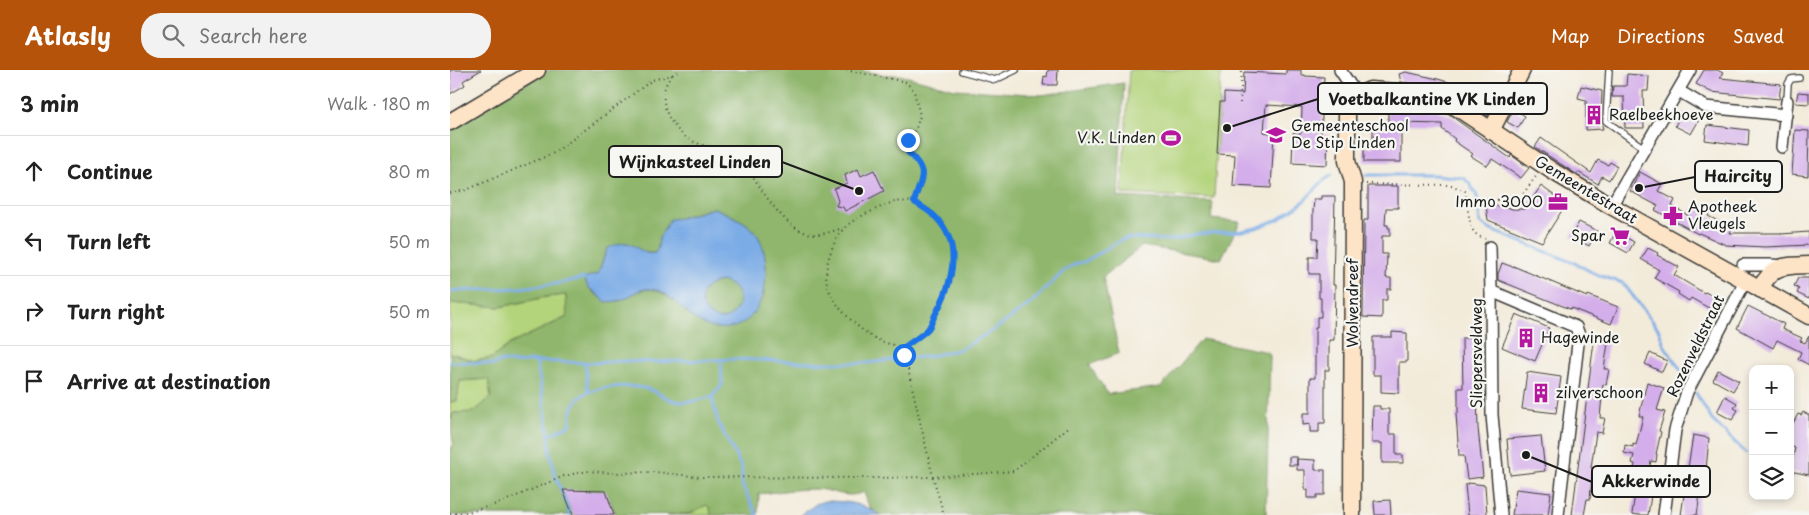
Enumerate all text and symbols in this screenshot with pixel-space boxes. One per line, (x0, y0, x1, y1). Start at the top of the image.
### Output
search box (141, 13, 491, 58)
text: Atlasly (25, 17, 111, 53)
icon: search (159, 21, 187, 49)
text: Search here (199, 21, 308, 49)
text: Map (1551, 22, 1589, 49)
text: Directions (1617, 22, 1705, 49)
text: Saved (1733, 22, 1784, 49)
callout: Voetbalkantine VK Linden (1318, 83, 1547, 114)
text: Voetbalkantine VK Linden (1328, 86, 1536, 110)
text: 3 min (20, 87, 79, 119)
text: Walk · 180 m (327, 91, 430, 115)
place label: Raelbeekhoeve (1609, 102, 1713, 125)
building icon: Raelbeekhoeve (1583, 104, 1605, 126)
place label: Gemeenteschool De Stip Linden (1291, 113, 1409, 153)
school or university icon: Gemeenteschool De Stip Linden (1265, 124, 1287, 146)
place label: V.K. Linden (1077, 125, 1156, 148)
sports icon: V.K. Linden (1160, 127, 1182, 149)
route end (897, 129, 920, 152)
callout: Wijnkasteel Linden (609, 146, 782, 177)
text: Wijnkasteel Linden (619, 149, 771, 173)
street label: Gemeentestraat (1531, 149, 1643, 229)
icon: ahead (20, 157, 48, 185)
text: Continue (67, 157, 153, 185)
text: 80 m (388, 159, 430, 183)
callout: Haircity (1695, 161, 1782, 192)
text: Haircity (1704, 163, 1772, 187)
place label: Immo 3000 (1455, 189, 1543, 212)
office icon: Immo 3000 (1547, 191, 1569, 213)
place label: Apotheek Vleugels (1688, 194, 1757, 234)
pharmacy icon: Apotheek Vleugels (1662, 205, 1684, 227)
place label: Spar (1571, 223, 1605, 246)
supermarket icon: Spar (1609, 225, 1631, 247)
icon: left (20, 227, 48, 255)
text: Turn left (67, 227, 151, 255)
text: 50 m (389, 229, 430, 253)
street label: Wolvendreef (1340, 257, 1363, 348)
street label: Rozenveldstraat (1660, 290, 1729, 400)
icon: right (20, 297, 48, 325)
text: Turn right (67, 297, 165, 325)
street label: Sliepersveldweg (1464, 298, 1487, 408)
text: 50 m (389, 299, 430, 323)
place label: Hagewinde (1541, 325, 1620, 348)
building icon: Hagewinde (1515, 327, 1537, 349)
route start (893, 344, 916, 367)
map controls (1749, 365, 1794, 500)
button: + (1749, 365, 1794, 410)
icon: arrive (20, 367, 48, 395)
text: Arrive at destination (67, 367, 271, 395)
place label: zilverschoon (1556, 380, 1644, 403)
building icon: zilverschoon (1530, 382, 1552, 404)
button: − (1749, 410, 1794, 455)
button: layers (1749, 455, 1794, 500)
callout: Akkerwinde (1592, 466, 1710, 497)
text: Akkerwinde (1602, 468, 1700, 492)

